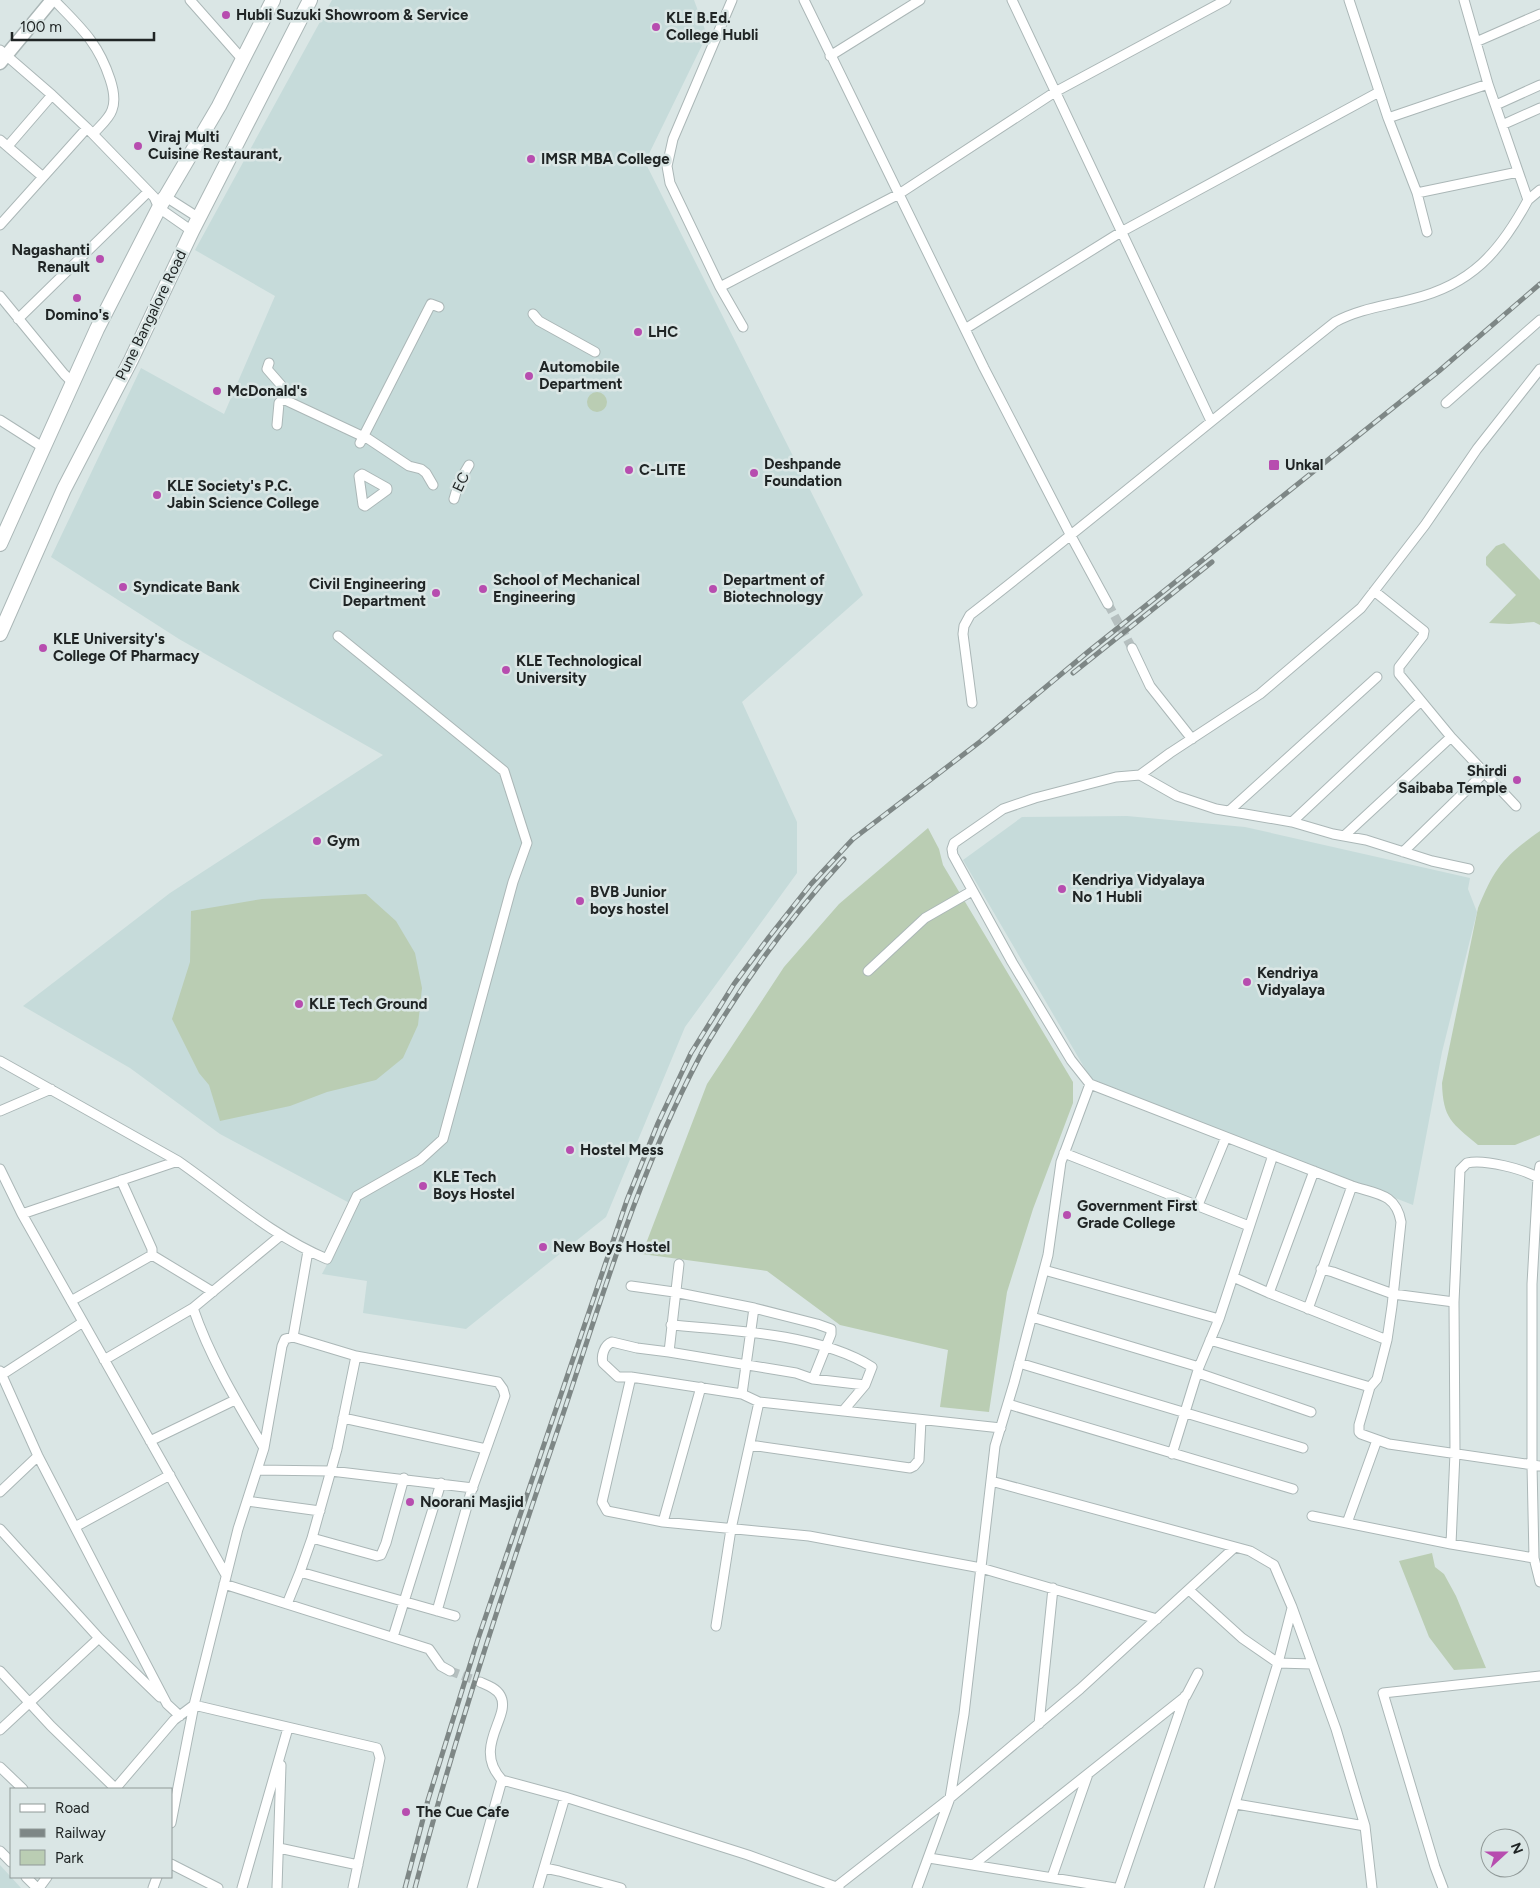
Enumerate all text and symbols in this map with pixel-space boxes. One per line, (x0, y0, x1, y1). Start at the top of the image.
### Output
place label: Hubli Suzuki Showroom & Service (236, 6, 469, 24)
marker: Hubli Suzuki Showroom & Service (220, 9, 232, 21)
place label: KLE B.Ed. College Hubli (666, 9, 759, 44)
scale bar (12, 10, 155, 42)
text: 100 m (20, 18, 62, 36)
marker: KLE B.Ed. College Hubli (650, 21, 662, 33)
place label: Viraj Multi Cuisine Restaurant, (148, 128, 282, 163)
marker: Viraj Multi Cuisine Restaurant, (132, 140, 144, 152)
place label: IMSR MBA College (541, 150, 670, 168)
marker: IMSR MBA College (525, 153, 537, 165)
place label: Nagashanti Renault (11, 241, 90, 276)
street label: Pune Bangalore Road (112, 247, 190, 383)
marker: Nagashanti Renault (94, 253, 106, 265)
marker: Domino's (71, 292, 83, 304)
place label: Domino's (45, 306, 109, 324)
place label: LHC (648, 323, 678, 341)
marker: LHC (632, 326, 644, 338)
place label: Automobile Department (539, 358, 622, 393)
marker: Automobile Department (523, 370, 535, 382)
place label: McDonald's (227, 382, 307, 400)
marker: McDonald's (211, 385, 223, 397)
place label: Deshpande Foundation (764, 455, 842, 490)
place label: Unkal (1285, 456, 1323, 474)
marker: Unkal (1267, 458, 1281, 472)
place label: C-LITE (639, 461, 686, 479)
marker: C-LITE (623, 464, 635, 476)
marker: Deshpande Foundation (748, 467, 760, 479)
street label: EC (449, 469, 473, 495)
place label: KLE Society's P.C. Jabin Science College (167, 477, 320, 512)
marker: KLE Society's P.C. Jabin Science College (151, 489, 163, 501)
place label: School of Mechanical Engineering (493, 571, 640, 606)
place label: Department of Biotechnology (723, 571, 825, 606)
place label: Civil Engineering Department (309, 575, 426, 610)
place label: Syndicate Bank (133, 578, 240, 596)
marker: Syndicate Bank (117, 581, 129, 593)
marker: School of Mechanical Engineering (477, 583, 489, 595)
marker: Department of Biotechnology (707, 583, 719, 595)
marker: Civil Engineering Department (430, 587, 442, 599)
place label: KLE University's College Of Pharmacy (53, 630, 200, 665)
marker: KLE University's College Of Pharmacy (37, 642, 49, 654)
place label: KLE Technological University (516, 652, 642, 687)
marker: KLE Technological University (500, 664, 512, 676)
place label: Shirdi Saibaba Temple (1398, 762, 1508, 797)
marker: Shirdi Saibaba Temple (1511, 774, 1523, 786)
place label: Gym (327, 832, 360, 850)
marker: Gym (311, 835, 323, 847)
place label: Kendriya Vidyalaya No 1 Hubli (1072, 871, 1205, 906)
place label: BVB Junior boys hostel (590, 883, 669, 918)
marker: Kendriya Vidyalaya No 1 Hubli (1056, 883, 1068, 895)
marker: BVB Junior boys hostel (574, 895, 586, 907)
place label: Kendriya Vidyalaya (1257, 964, 1325, 999)
marker: Kendriya Vidyalaya (1241, 976, 1253, 988)
place label: KLE Tech Ground (309, 995, 427, 1013)
marker: KLE Tech Ground (293, 998, 305, 1010)
place label: Hostel Mess (580, 1141, 664, 1159)
marker: Hostel Mess (564, 1144, 576, 1156)
place label: KLE Tech Boys Hostel (433, 1168, 515, 1203)
marker: KLE Tech Boys Hostel (417, 1180, 429, 1192)
place label: Government First Grade College (1077, 1197, 1198, 1232)
marker: Government First Grade College (1061, 1209, 1073, 1221)
place label: New Boys Hostel (553, 1238, 670, 1256)
marker: New Boys Hostel (537, 1241, 549, 1253)
place label: Noorani Masjid (420, 1493, 524, 1511)
marker: Noorani Masjid (404, 1496, 416, 1508)
legend (10, 1788, 172, 1878)
text: Road (55, 1799, 90, 1817)
place label: The Cue Cafe (416, 1803, 510, 1821)
marker: The Cue Cafe (400, 1806, 412, 1818)
text: Railway (55, 1824, 106, 1842)
north arrow (1480, 1828, 1530, 1878)
text: N (1507, 1840, 1527, 1857)
text: Park (55, 1849, 84, 1867)

